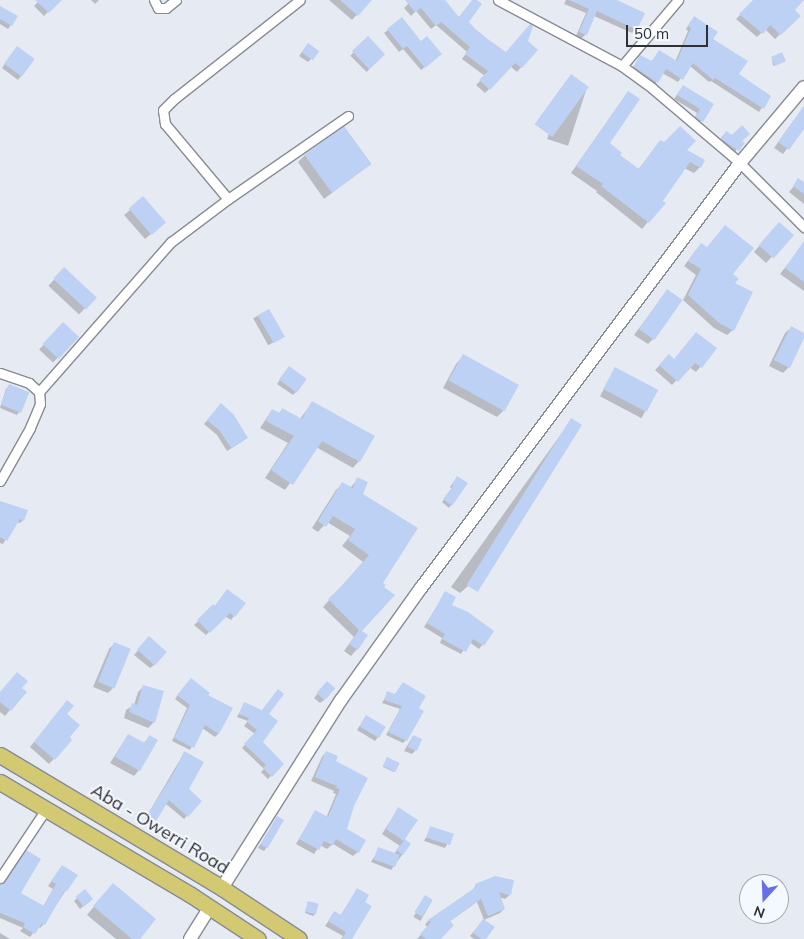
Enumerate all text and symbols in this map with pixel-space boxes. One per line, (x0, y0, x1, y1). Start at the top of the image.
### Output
scale bar (629, 15, 712, 47)
text: 50 m (634, 24, 669, 43)
street label: Aba - Owerri Road (87, 779, 233, 879)
north arrow (739, 874, 789, 924)
text: N (751, 902, 767, 922)

